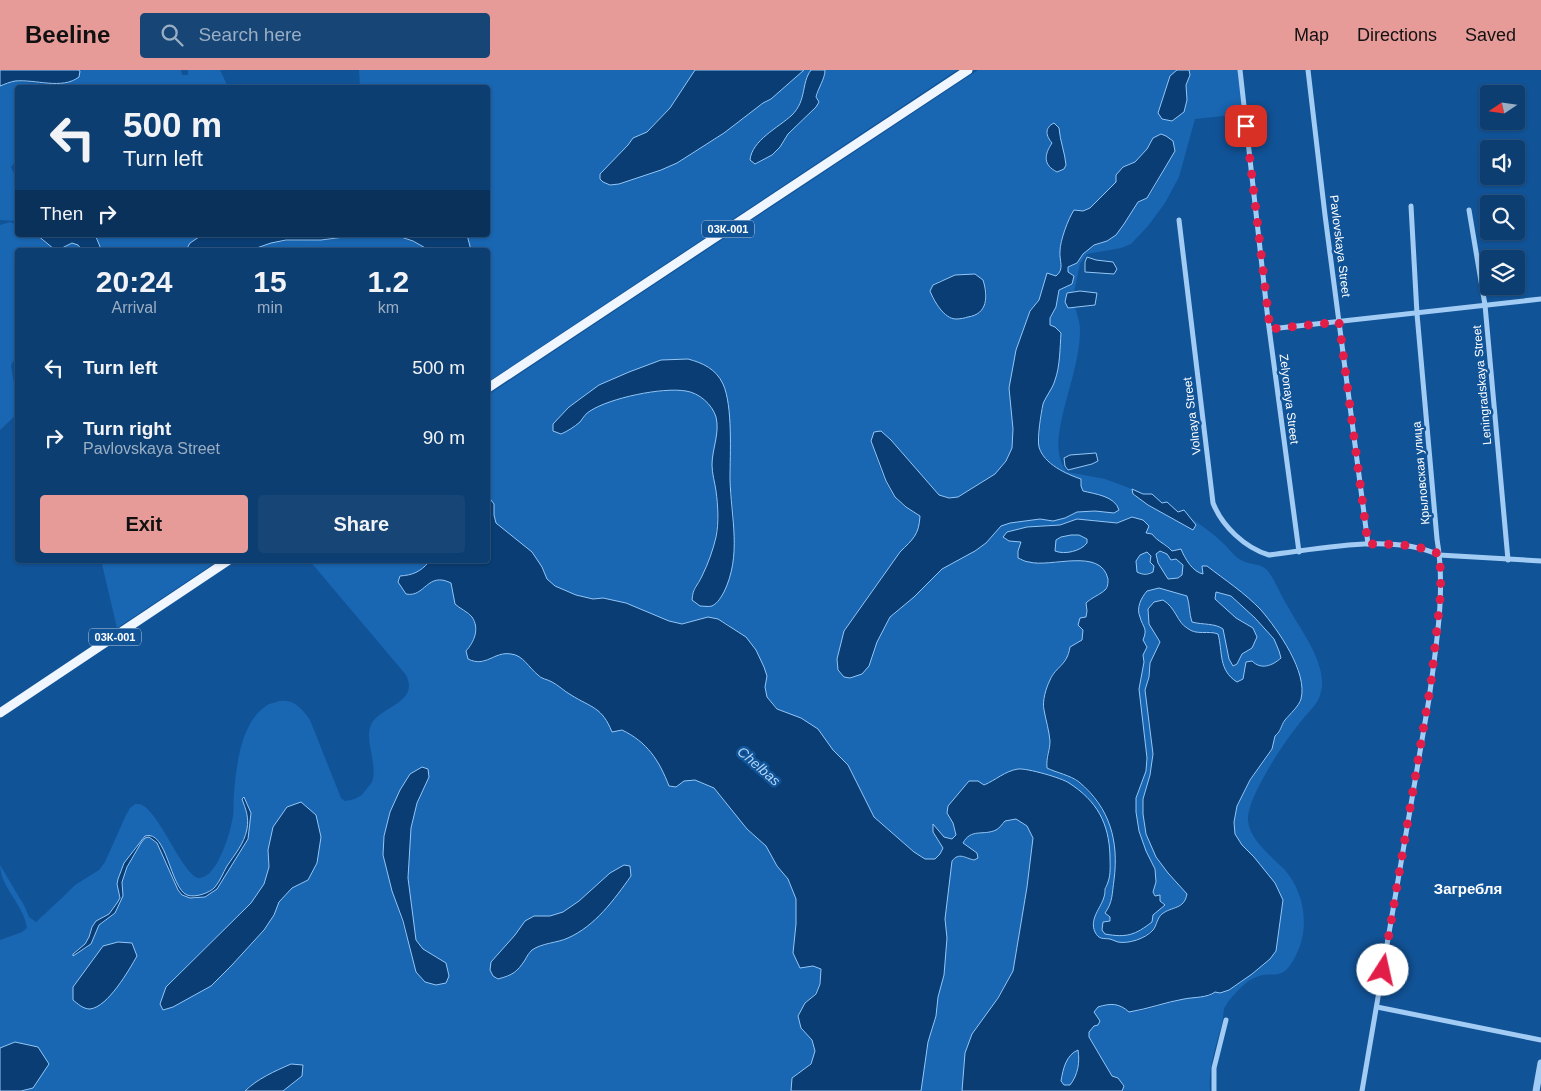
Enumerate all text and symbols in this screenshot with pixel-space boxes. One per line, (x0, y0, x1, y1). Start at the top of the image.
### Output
search box (140, 13, 490, 58)
text: Beeline (25, 21, 110, 48)
icon: search (158, 21, 186, 49)
text: Search here (198, 24, 302, 45)
text: Map (1294, 25, 1329, 45)
text: Directions (1357, 25, 1437, 45)
text: Saved (1465, 25, 1516, 45)
north arrow (1480, 85, 1525, 130)
map controls (1480, 85, 1525, 295)
icon: left (40, 105, 105, 170)
text: 500 m (123, 105, 222, 144)
pin (1225, 105, 1267, 147)
icon: arrive (1232, 112, 1260, 140)
button: sound (1480, 140, 1525, 185)
text: Turn left (123, 146, 203, 171)
street label: Pavlovskaya Street (1327, 194, 1353, 298)
button: search (1480, 195, 1525, 240)
icon: right (93, 200, 121, 228)
text: Then (40, 203, 83, 224)
road number: 03К-001 (702, 220, 754, 238)
button: layers (1480, 250, 1525, 295)
text: 20:24 (96, 265, 173, 298)
text: 15 (253, 265, 287, 298)
text: 1.2 (367, 265, 409, 298)
text: Arrival (111, 299, 157, 316)
text: min (257, 299, 283, 316)
text: km (378, 299, 399, 316)
street label: Leningradskaya Street (1470, 324, 1494, 445)
street label: Zelyonaya Street (1277, 353, 1302, 446)
icon: left (40, 354, 68, 382)
text: Turn left (83, 357, 158, 378)
text: 500 m (412, 357, 465, 378)
street label: Volnaya Street (1180, 376, 1204, 456)
text: Turn right (83, 418, 171, 439)
street label: Крыловская улица (1409, 421, 1432, 525)
icon: right (40, 424, 68, 452)
text: 90 m (423, 427, 465, 448)
text: Pavlovskaya Street (83, 440, 220, 457)
button: Exit (40, 495, 248, 553)
button: Share (258, 495, 465, 553)
road number: 03К-001 (89, 628, 141, 646)
water label: Chelbas (734, 743, 784, 789)
district label: Загребля (1434, 880, 1502, 897)
position arrow (1356, 943, 1408, 995)

